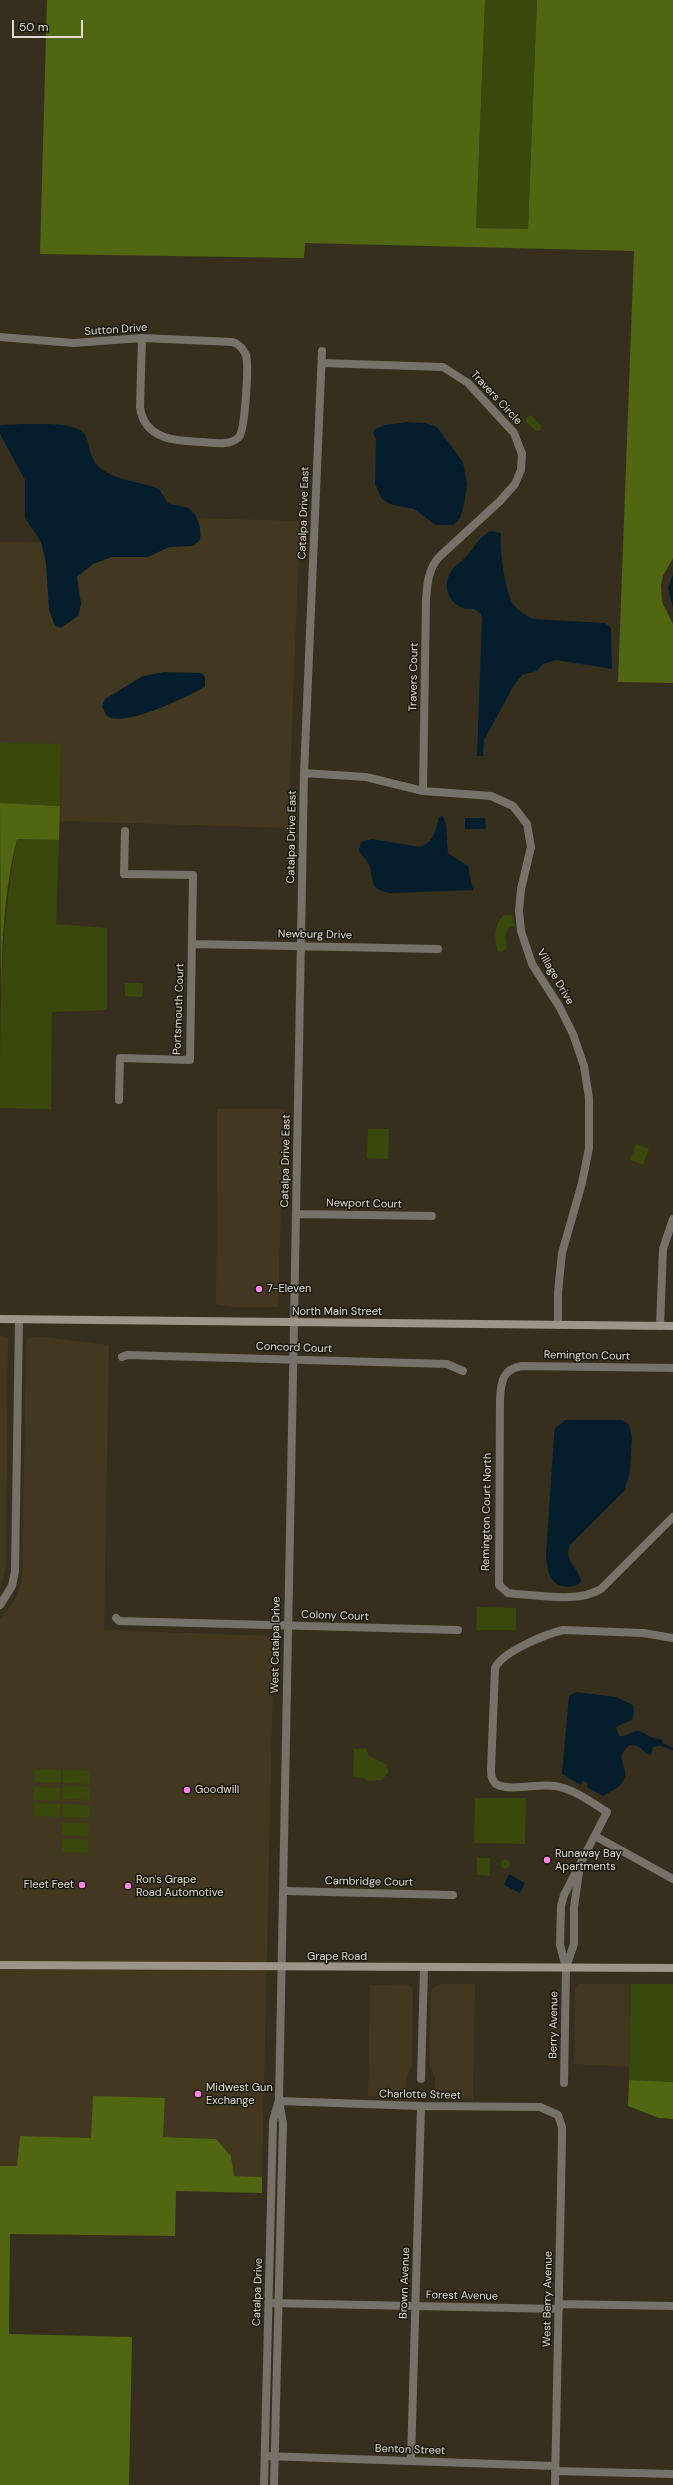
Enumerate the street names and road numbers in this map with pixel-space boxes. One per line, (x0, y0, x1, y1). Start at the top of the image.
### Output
street label: Sutton Drive (84, 321, 148, 339)
street label: Travers Circle (468, 368, 524, 428)
street label: Catalpa Drive East (296, 466, 312, 560)
street label: Travers Court (407, 643, 421, 711)
street label: Catalpa Drive East (285, 790, 299, 884)
street label: Newburg Drive (278, 928, 352, 942)
street label: Village Drive (534, 947, 576, 1007)
street label: Portsmouth Court (171, 963, 187, 1055)
street label: Catalpa Drive East (279, 1114, 293, 1208)
street label: Newport Court (326, 1197, 402, 1211)
street label: North Main Street (292, 1305, 382, 1319)
street label: Concord Court (256, 1340, 332, 1356)
street label: Remington Court (544, 1349, 630, 1363)
street label: Remington Court North (479, 1453, 495, 1571)
street label: West Catalpa Drive (269, 1596, 283, 1694)
street label: Colony Court (301, 1608, 369, 1624)
street label: Cambridge Court (325, 1875, 413, 1889)
street label: Grape Road (307, 1950, 367, 1964)
street label: Berry Avenue (547, 1991, 561, 2059)
street label: Charlotte Street (379, 2088, 461, 2102)
street label: Brown Avenue (397, 2247, 413, 2319)
street label: West Berry Avenue (541, 2251, 555, 2347)
street label: Catalpa Drive (250, 2258, 266, 2326)
street label: Forest Avenue (426, 2289, 498, 2303)
street label: Benton Street (375, 2442, 445, 2458)

